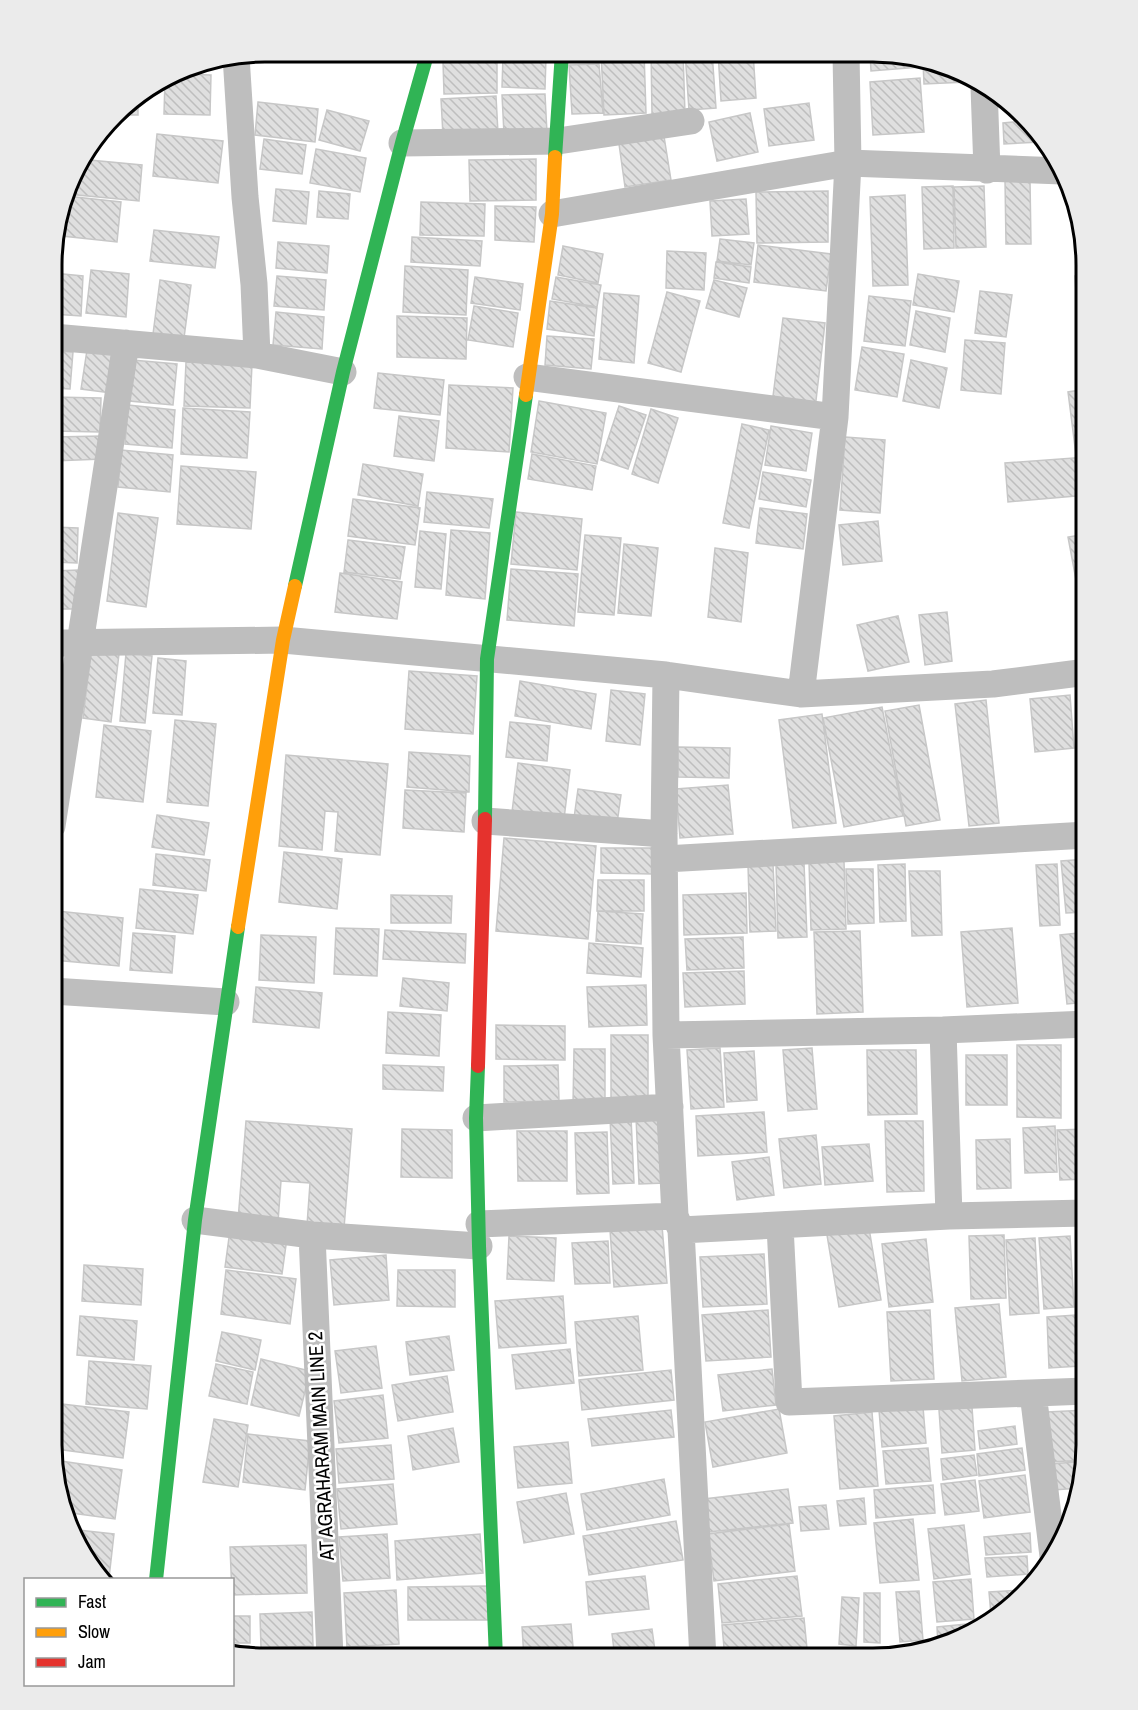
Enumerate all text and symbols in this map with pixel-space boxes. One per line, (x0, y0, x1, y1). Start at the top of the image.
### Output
street label: AT AGRAHARAM MAIN LINE 2 (301, 1331, 340, 1562)
legend (24, 1578, 234, 1686)
text: Fast (78, 1589, 106, 1614)
text: Slow (78, 1619, 110, 1644)
text: Jam (78, 1649, 106, 1674)

